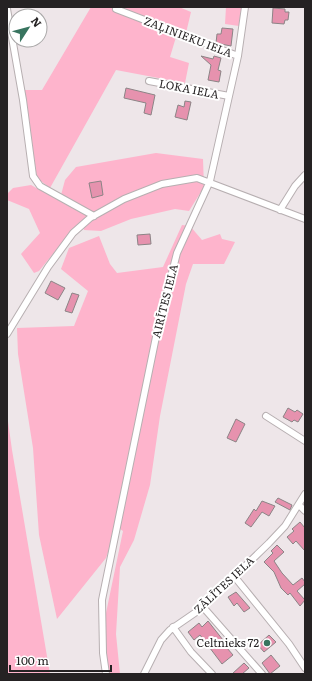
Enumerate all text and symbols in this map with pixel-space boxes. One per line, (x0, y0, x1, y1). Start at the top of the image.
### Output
north arrow (8, 8, 48, 48)
street label: ZAĻINIEKU IELA (142, 12, 235, 61)
text: N (28, 13, 46, 30)
street label: LOKA IELA (158, 74, 220, 102)
street label: AIRĪTES IELA (147, 262, 181, 339)
street label: ZĀLĪTES IELA (190, 552, 257, 616)
place label: Celtnieks 72 (196, 634, 259, 650)
marker: Celtnieks 72 (262, 638, 272, 648)
scale bar (10, 647, 111, 673)
text: 100 m (16, 651, 49, 669)

